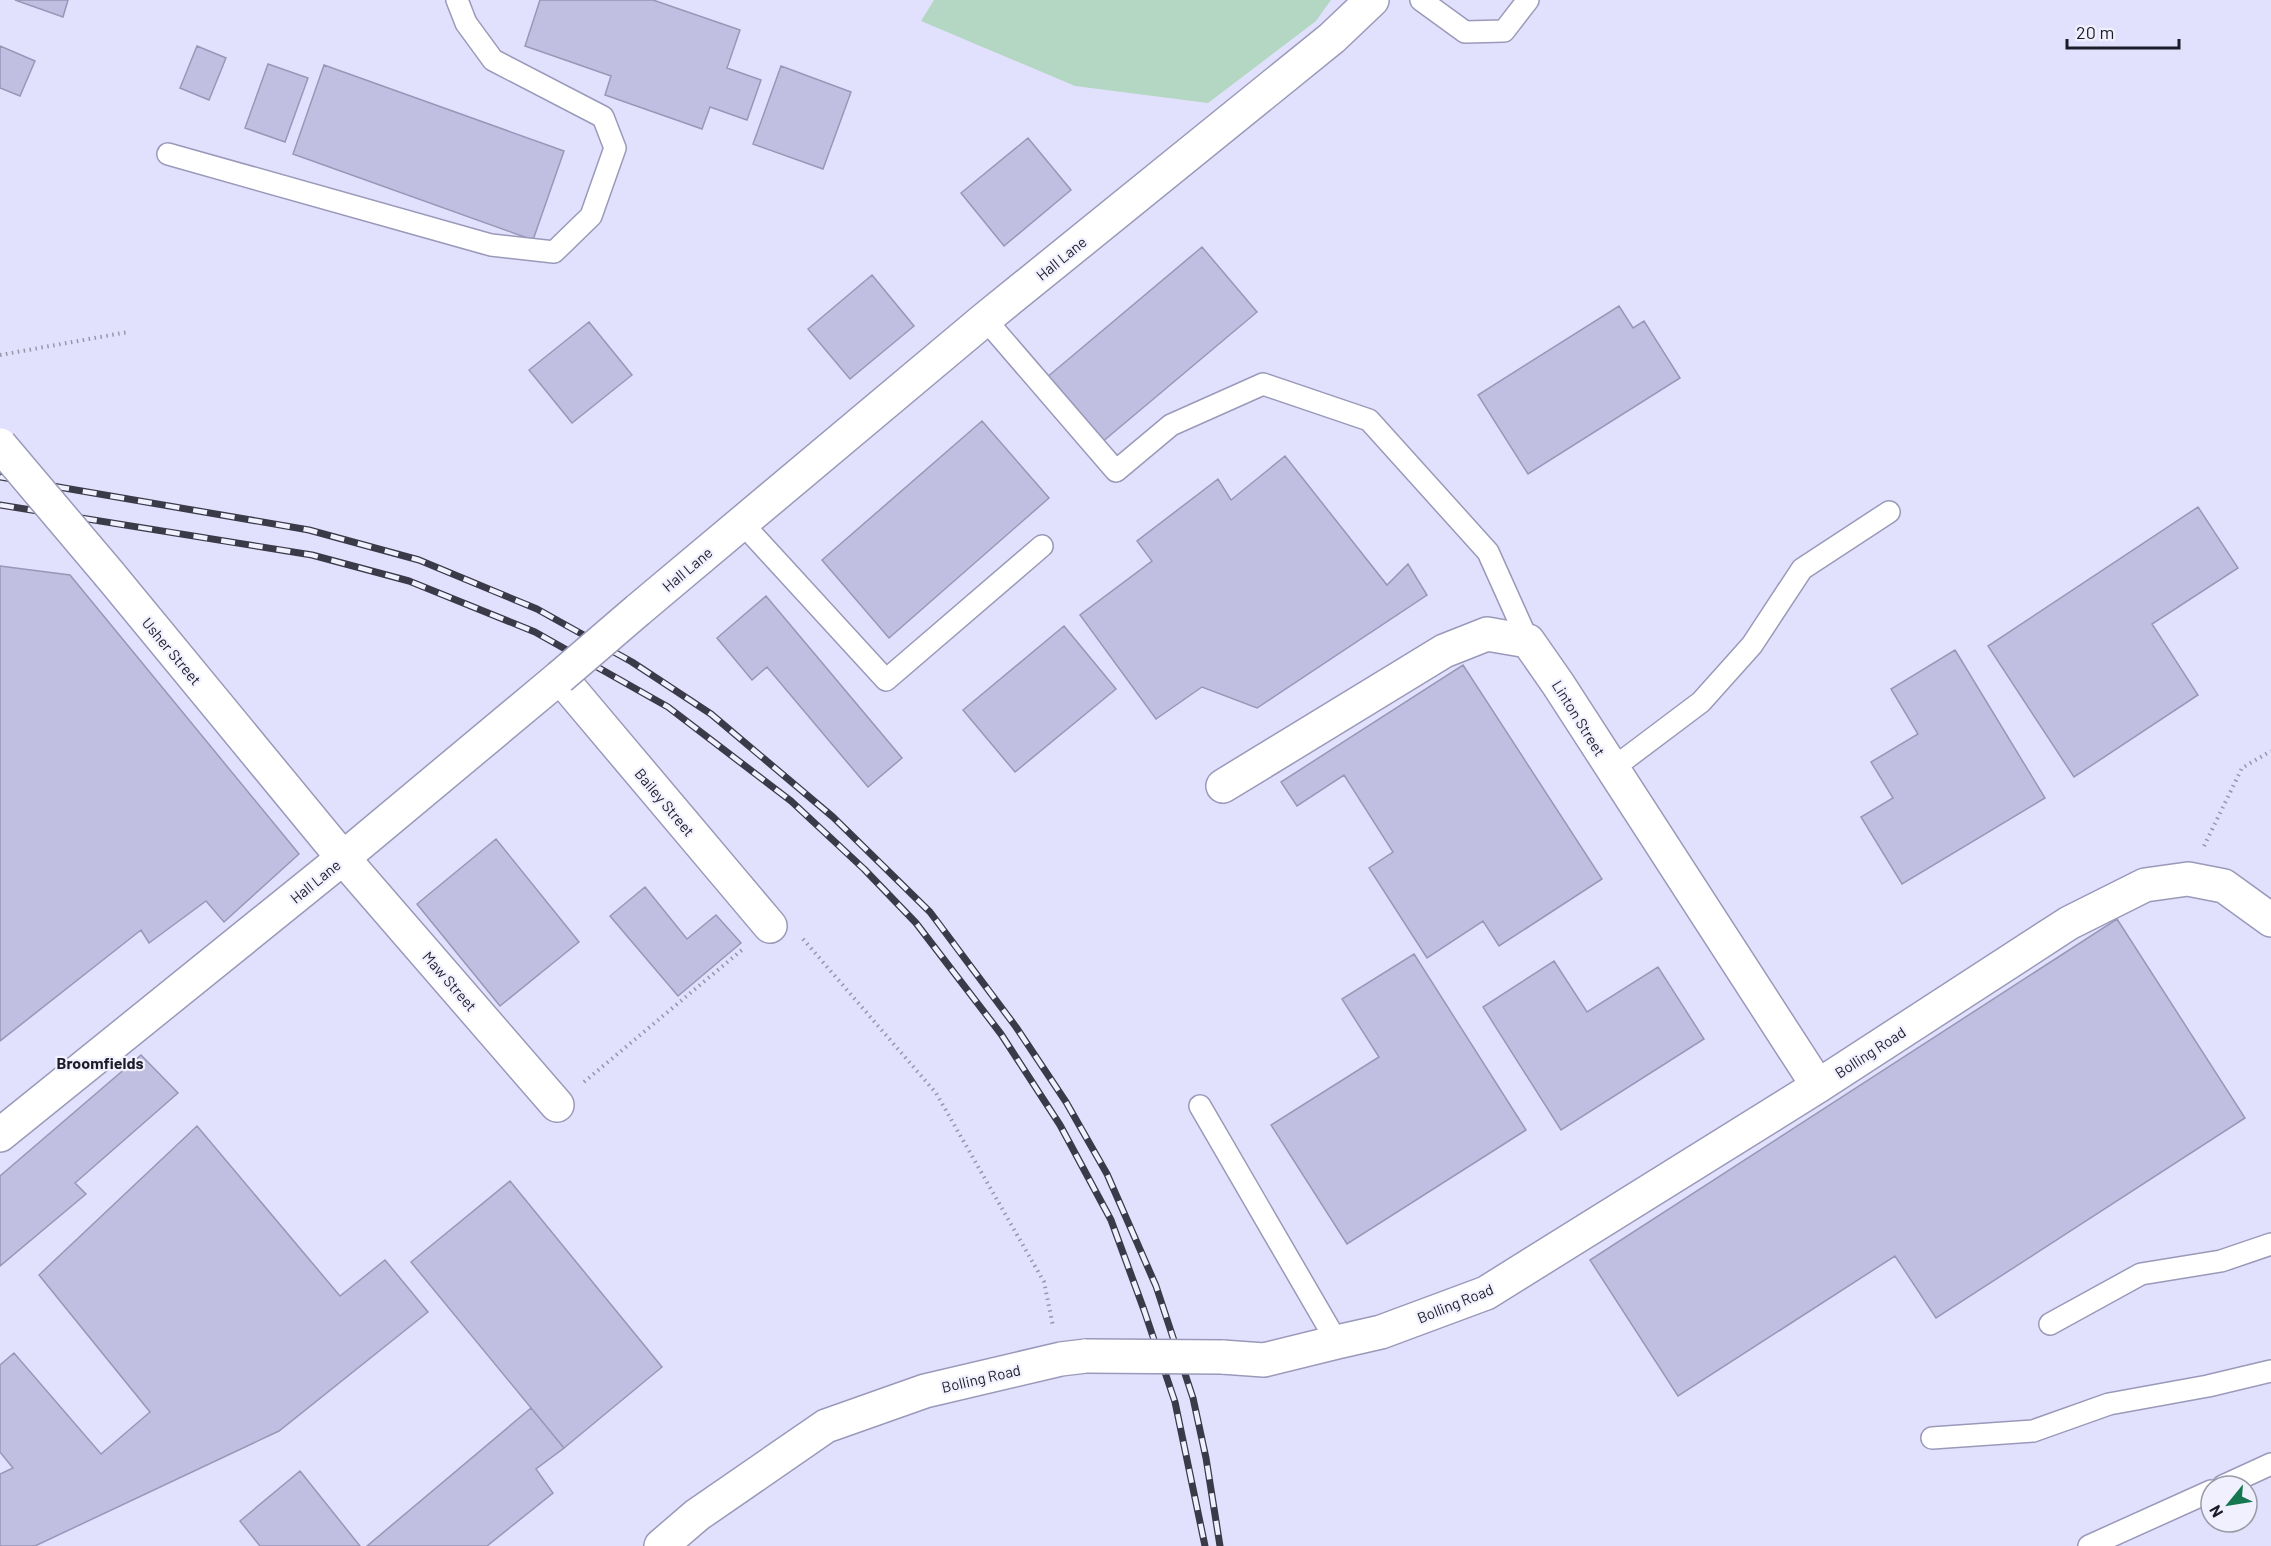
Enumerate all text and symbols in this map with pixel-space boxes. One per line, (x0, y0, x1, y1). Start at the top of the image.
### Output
scale bar (2067, 12, 2180, 50)
text: 20 m (2076, 21, 2114, 43)
street label: Hall Lane (1032, 232, 1090, 284)
street label: Hall Lane (658, 543, 716, 595)
street label: Usher Street (139, 614, 205, 688)
street label: Linton Street (1549, 677, 1609, 759)
street label: Bailey Street (631, 764, 699, 840)
street label: Hall Lane (286, 855, 344, 907)
street label: Maw Street (419, 948, 481, 1014)
street label: Bolling Road (1831, 1023, 1909, 1081)
district label: Broomfields (56, 1053, 144, 1072)
street label: Bolling Road (1414, 1280, 1496, 1326)
street label: Bolling Road (940, 1360, 1022, 1396)
north arrow (2199, 1474, 2259, 1534)
text: N (2205, 1502, 2226, 1521)

